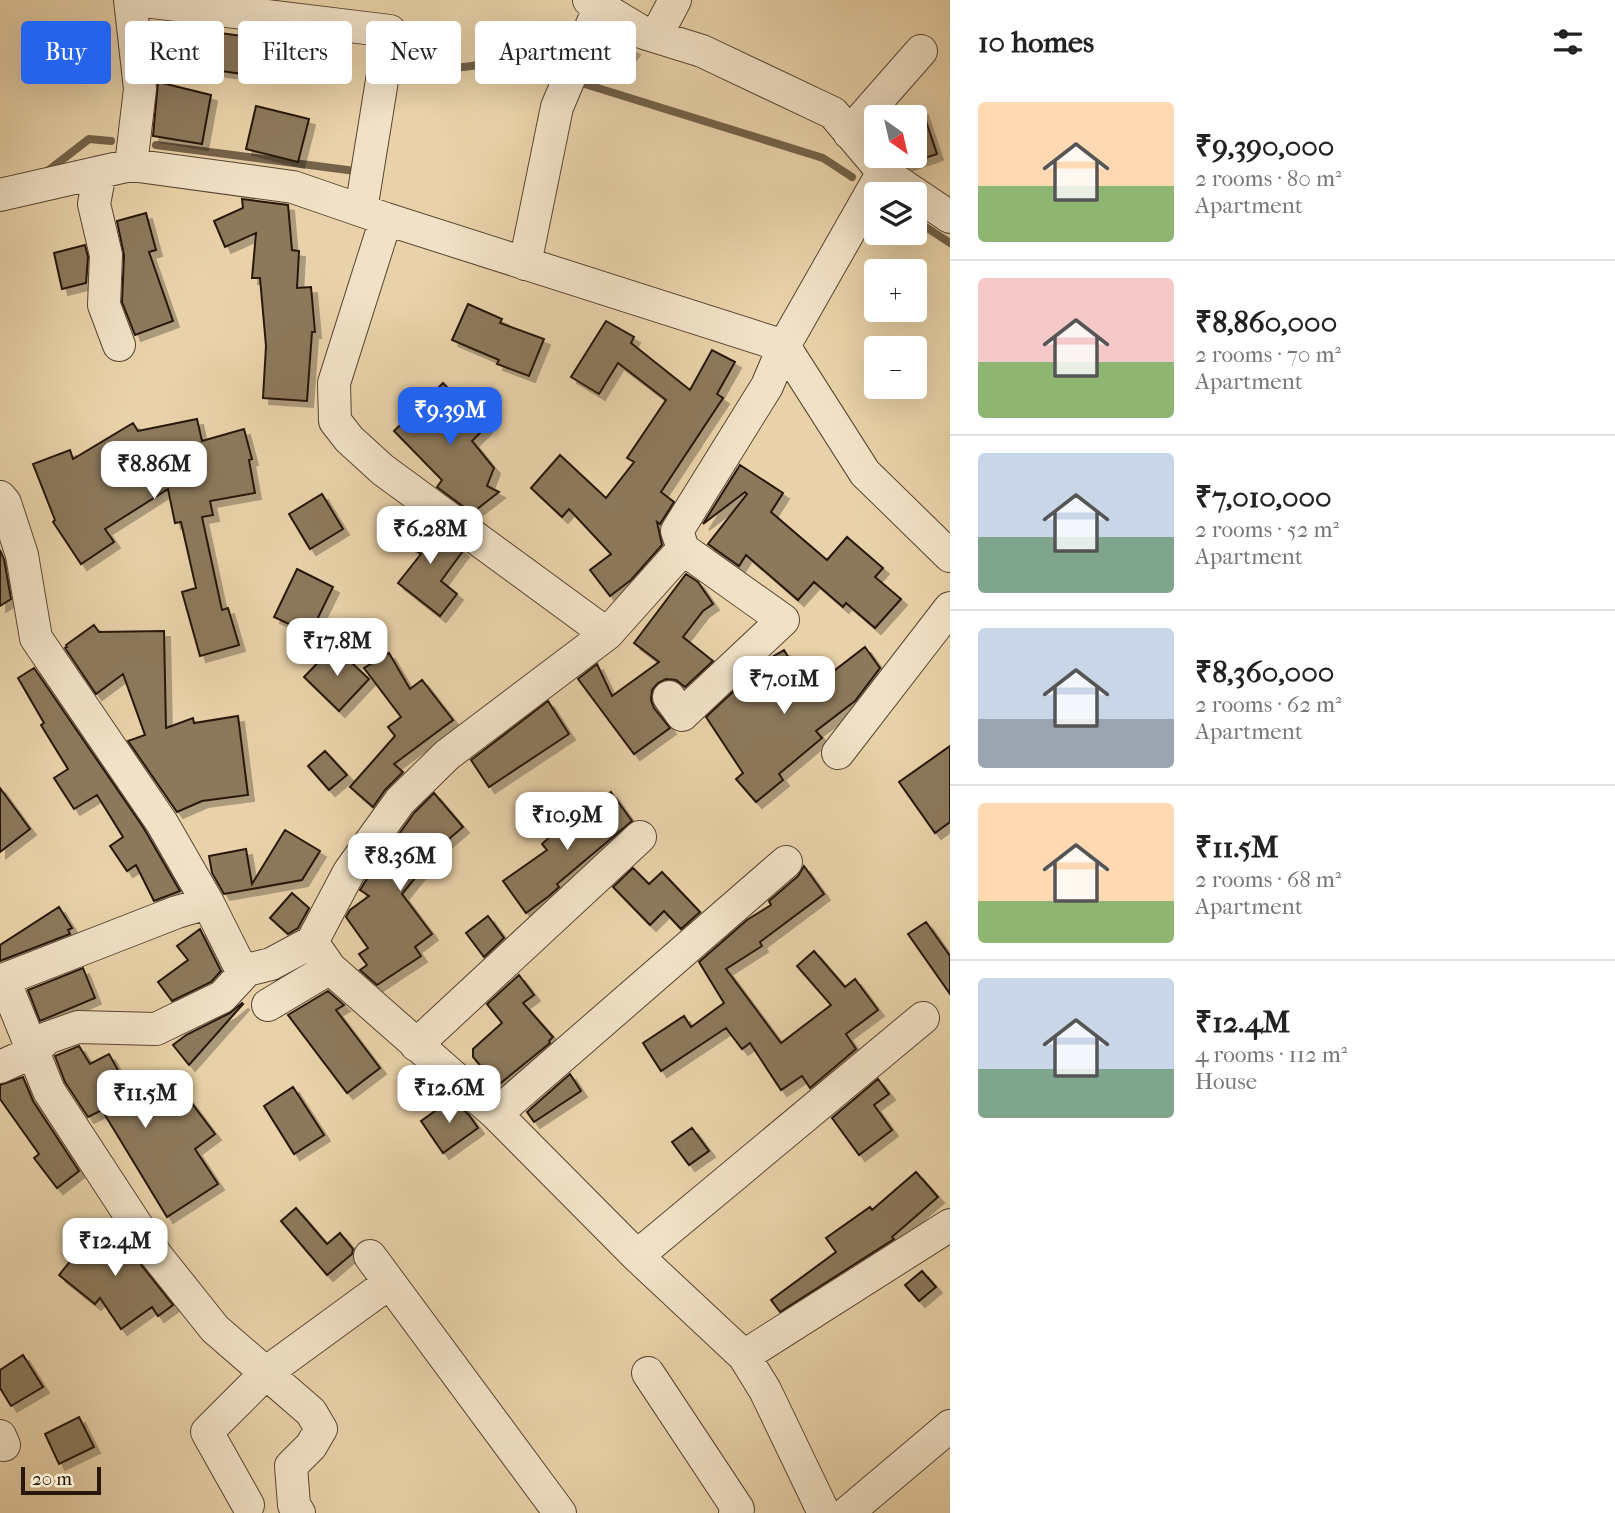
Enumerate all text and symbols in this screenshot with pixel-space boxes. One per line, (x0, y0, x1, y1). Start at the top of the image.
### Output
chip: Buy (21, 21, 111, 84)
chip: Rent (125, 21, 224, 84)
chip: Filters (238, 21, 352, 84)
chip: New (366, 21, 461, 84)
chip: Apartment (475, 21, 636, 84)
icon: filters (1549, 23, 1587, 61)
text: 10 homes (978, 25, 1094, 60)
north arrow (864, 105, 928, 168)
map controls (864, 105, 927, 399)
text: ₹9,390,000 (1195, 129, 1334, 164)
icon: home (1034, 130, 1118, 214)
text: 2 rooms · 80 m² (1195, 165, 1342, 192)
button: layers (864, 182, 927, 245)
text: Apartment (1195, 192, 1303, 219)
button: + (864, 259, 927, 322)
text: ₹8,860,000 (1195, 305, 1337, 340)
icon: home (1034, 306, 1118, 390)
button: − (864, 336, 927, 399)
text: 2 rooms · 70 m² (1195, 341, 1341, 368)
text: Apartment (1195, 368, 1303, 395)
pin: ₹9.39M (393, 388, 507, 447)
text: ₹9.39M (414, 396, 486, 423)
pin: ₹8.86M (97, 442, 211, 501)
text: ₹8.86M (117, 450, 191, 477)
text: ₹7,010,000 (1195, 480, 1332, 515)
icon: home (1034, 481, 1118, 565)
pin: ₹6.28M (373, 506, 487, 566)
text: ₹6.28M (393, 515, 467, 542)
text: 2 rooms · 52 m² (1195, 516, 1339, 543)
text: Apartment (1195, 543, 1303, 570)
pin: ₹17.8M (280, 618, 394, 678)
text: ₹17.8M (302, 627, 372, 654)
text: ₹8,360,000 (1195, 655, 1334, 690)
pin: ₹7.01M (727, 656, 841, 716)
icon: home (1034, 656, 1118, 740)
text: ₹7.01M (749, 665, 819, 692)
text: 2 rooms · 62 m² (1195, 691, 1342, 718)
text: Apartment (1195, 718, 1303, 745)
pin: ₹10.9M (510, 792, 624, 852)
text: ₹10.9M (531, 801, 603, 828)
text: ₹11.5M (1195, 830, 1279, 865)
icon: home (1034, 831, 1118, 915)
pin: ₹8.36M (343, 834, 457, 893)
text: ₹8.36M (364, 842, 436, 869)
text: 2 rooms · 68 m² (1195, 866, 1341, 893)
text: Apartment (1195, 893, 1303, 920)
text: ₹12.4M (1195, 1005, 1290, 1040)
icon: home (1034, 1006, 1118, 1090)
text: 4 rooms · 112 m² (1195, 1041, 1347, 1068)
pin: ₹12.6M (392, 1066, 506, 1125)
text: House (1195, 1068, 1257, 1095)
pin: ₹11.5M (88, 1070, 202, 1130)
text: ₹12.6M (413, 1074, 485, 1101)
text: ₹11.5M (113, 1079, 177, 1106)
pin: ₹12.4M (58, 1218, 172, 1278)
text: ₹12.4M (79, 1227, 151, 1254)
scale bar (21, 1464, 102, 1496)
text: 20 m (32, 1468, 72, 1490)

